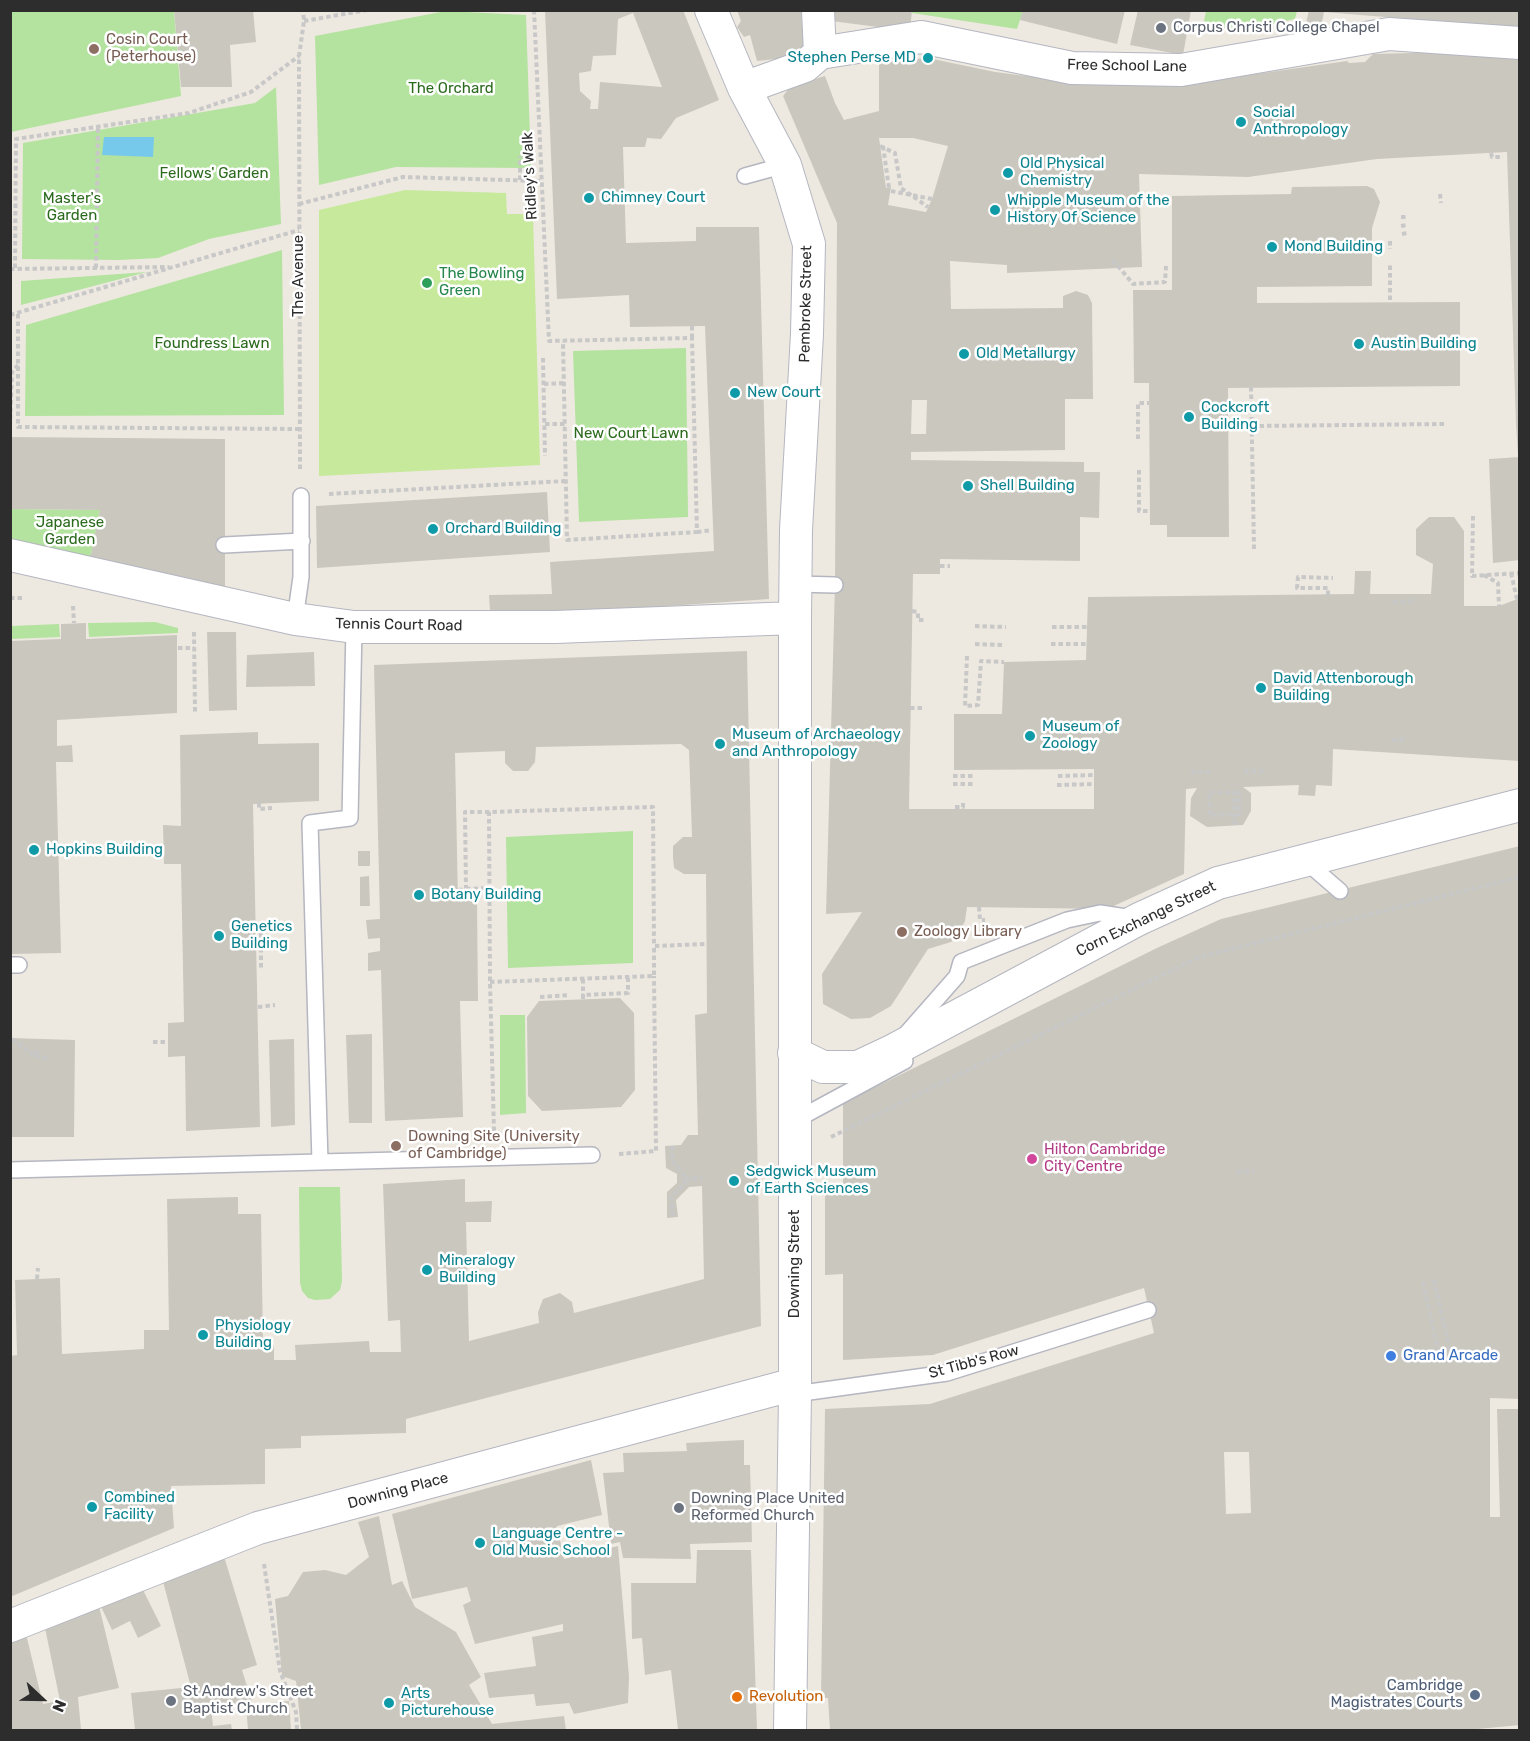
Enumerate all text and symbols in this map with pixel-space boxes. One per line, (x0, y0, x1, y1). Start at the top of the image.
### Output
place label: Corpus Christi College Chapel (1173, 19, 1380, 37)
marker: Corpus Christi College Chapel (1154, 21, 1168, 35)
place label: Cosin Court (Peterhouse) (106, 31, 196, 66)
marker: Cosin Court (Peterhouse) (87, 42, 101, 56)
place label: Stephen Perse MD (788, 49, 916, 67)
marker: Stephen Perse MD (921, 51, 935, 65)
street label: Free School Lane (1067, 56, 1187, 76)
park label: The Orchard (408, 80, 494, 98)
place label: Social Anthropology (1253, 104, 1348, 139)
marker: Social Anthropology (1234, 115, 1248, 129)
street label: Ridley's Walk (519, 132, 541, 220)
place label: Old Physical Chemistry (1020, 155, 1104, 190)
park label: Fellows' Garden (159, 165, 269, 183)
marker: Old Physical Chemistry (1001, 166, 1015, 180)
place label: Chimney Court (601, 189, 705, 207)
park label: Master's Garden (43, 190, 101, 225)
marker: Chimney Court (582, 191, 596, 205)
place label: Whipple Museum of the History Of Science (1007, 192, 1170, 227)
marker: Whipple Museum of the History Of Science (988, 203, 1002, 217)
street label: The Avenue (290, 235, 308, 317)
place label: Mond Building (1284, 238, 1383, 256)
marker: Mond Building (1265, 240, 1279, 254)
street label: Pembroke Street (796, 245, 816, 363)
place label: The Bowling Green (439, 265, 524, 300)
marker: The Bowling Green (420, 276, 434, 290)
park label: Foundress Lawn (155, 335, 269, 353)
place label: Austin Building (1371, 335, 1477, 353)
marker: Austin Building (1352, 337, 1366, 351)
place label: Old Metallurgy (976, 345, 1076, 363)
marker: Old Metallurgy (957, 347, 971, 361)
place label: New Court (747, 384, 821, 402)
marker: New Court (728, 386, 742, 400)
place label: Cockcroft Building (1201, 399, 1269, 434)
marker: Cockcroft Building (1182, 410, 1196, 424)
park label: New Court Lawn (573, 425, 689, 443)
place label: Shell Building (980, 477, 1075, 495)
marker: Shell Building (961, 479, 975, 493)
park label: Japanese Garden (36, 514, 104, 549)
place label: Orchard Building (445, 520, 561, 538)
marker: Orchard Building (426, 522, 440, 536)
street label: Tennis Court Road (335, 615, 463, 635)
place label: David Attenborough Building (1273, 670, 1414, 705)
marker: David Attenborough Building (1254, 681, 1268, 695)
place label: Museum of Zoology (1042, 718, 1119, 753)
place label: Museum of Archaeology and Anthropology (732, 726, 901, 761)
marker: Museum of Zoology (1023, 729, 1037, 743)
marker: Museum of Archaeology and Anthropology (713, 737, 727, 751)
place label: Hopkins Building (46, 841, 163, 859)
marker: Hopkins Building (27, 843, 41, 857)
street label: Corn Exchange Street (1073, 877, 1219, 961)
place label: Botany Building (431, 886, 541, 904)
marker: Botany Building (412, 888, 426, 902)
place label: Genetics Building (231, 918, 292, 953)
place label: Zoology Library (914, 923, 1022, 941)
marker: Zoology Library (895, 925, 909, 939)
marker: Genetics Building (212, 929, 226, 943)
place label: Downing Site (University of Cambridge) (408, 1128, 580, 1163)
marker: Downing Site (University of Cambridge) (389, 1139, 403, 1153)
place label: Hilton Cambridge City Centre (1044, 1141, 1165, 1176)
marker: Hilton Cambridge City Centre (1025, 1152, 1039, 1166)
place label: Sedgwick Museum of Earth Sciences (746, 1163, 876, 1198)
marker: Sedgwick Museum of Earth Sciences (727, 1174, 741, 1188)
street label: Downing Street (786, 1210, 804, 1318)
place label: Mineralogy Building (439, 1252, 515, 1287)
marker: Mineralogy Building (420, 1263, 434, 1277)
place label: Physiology Building (215, 1317, 291, 1352)
marker: Physiology Building (196, 1328, 210, 1342)
street label: St Tibb's Row (927, 1341, 1021, 1383)
place label: Grand Arcade (1403, 1347, 1498, 1365)
marker: Grand Arcade (1384, 1349, 1398, 1363)
street label: Downing Place (346, 1469, 450, 1513)
place label: Combined Facility (104, 1489, 175, 1524)
place label: Downing Place United Reformed Church (691, 1490, 845, 1525)
marker: Combined Facility (85, 1500, 99, 1514)
marker: Downing Place United Reformed Church (672, 1501, 686, 1515)
place label: Language Centre - Old Music School (492, 1525, 623, 1560)
marker: Language Centre - Old Music School (473, 1536, 487, 1550)
north arrow (12, 1669, 72, 1729)
place label: Cambridge Magistrates Courts (1331, 1677, 1463, 1712)
place label: St Andrew's Street Baptist Church (183, 1683, 313, 1718)
place label: Arts Picturehouse (401, 1685, 494, 1720)
place label: Revolution (749, 1688, 823, 1706)
marker: Cambridge Magistrates Courts (1468, 1688, 1482, 1702)
marker: Revolution (730, 1690, 744, 1704)
marker: St Andrew's Street Baptist Church (164, 1694, 178, 1708)
marker: Arts Picturehouse (382, 1696, 396, 1710)
text: N (48, 1697, 70, 1715)

